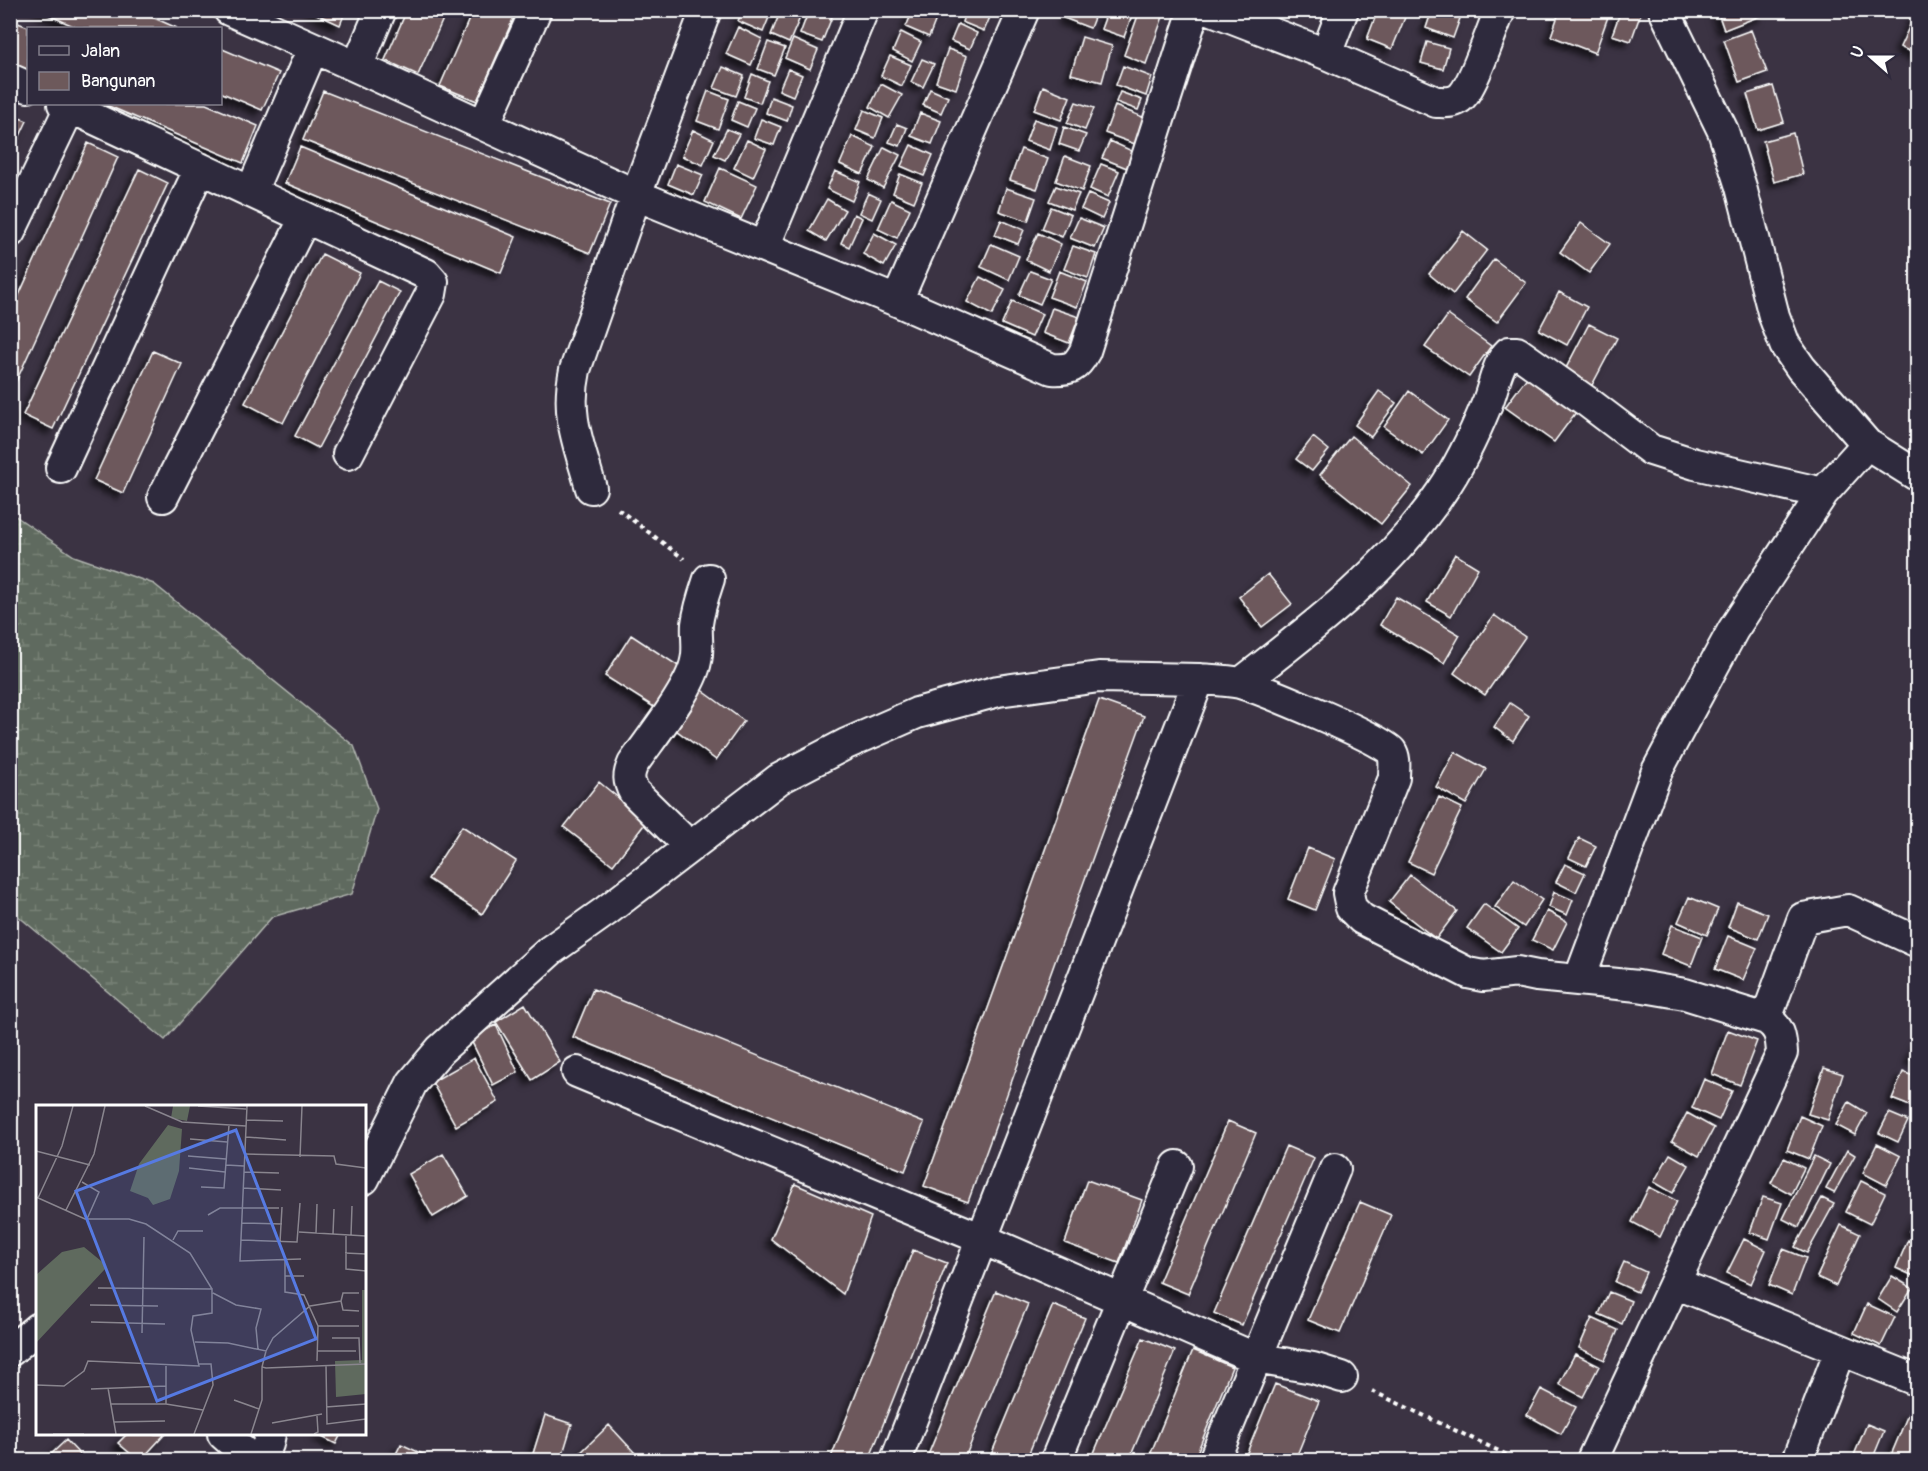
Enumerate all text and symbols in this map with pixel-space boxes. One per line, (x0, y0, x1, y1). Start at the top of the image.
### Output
legend (27, 27, 222, 105)
north arrow (1841, 27, 1901, 87)
text: Jalan (81, 40, 120, 63)
text: U (1847, 43, 1869, 61)
text: Bangunan (81, 70, 156, 93)
inset map (36, 1105, 366, 1435)

